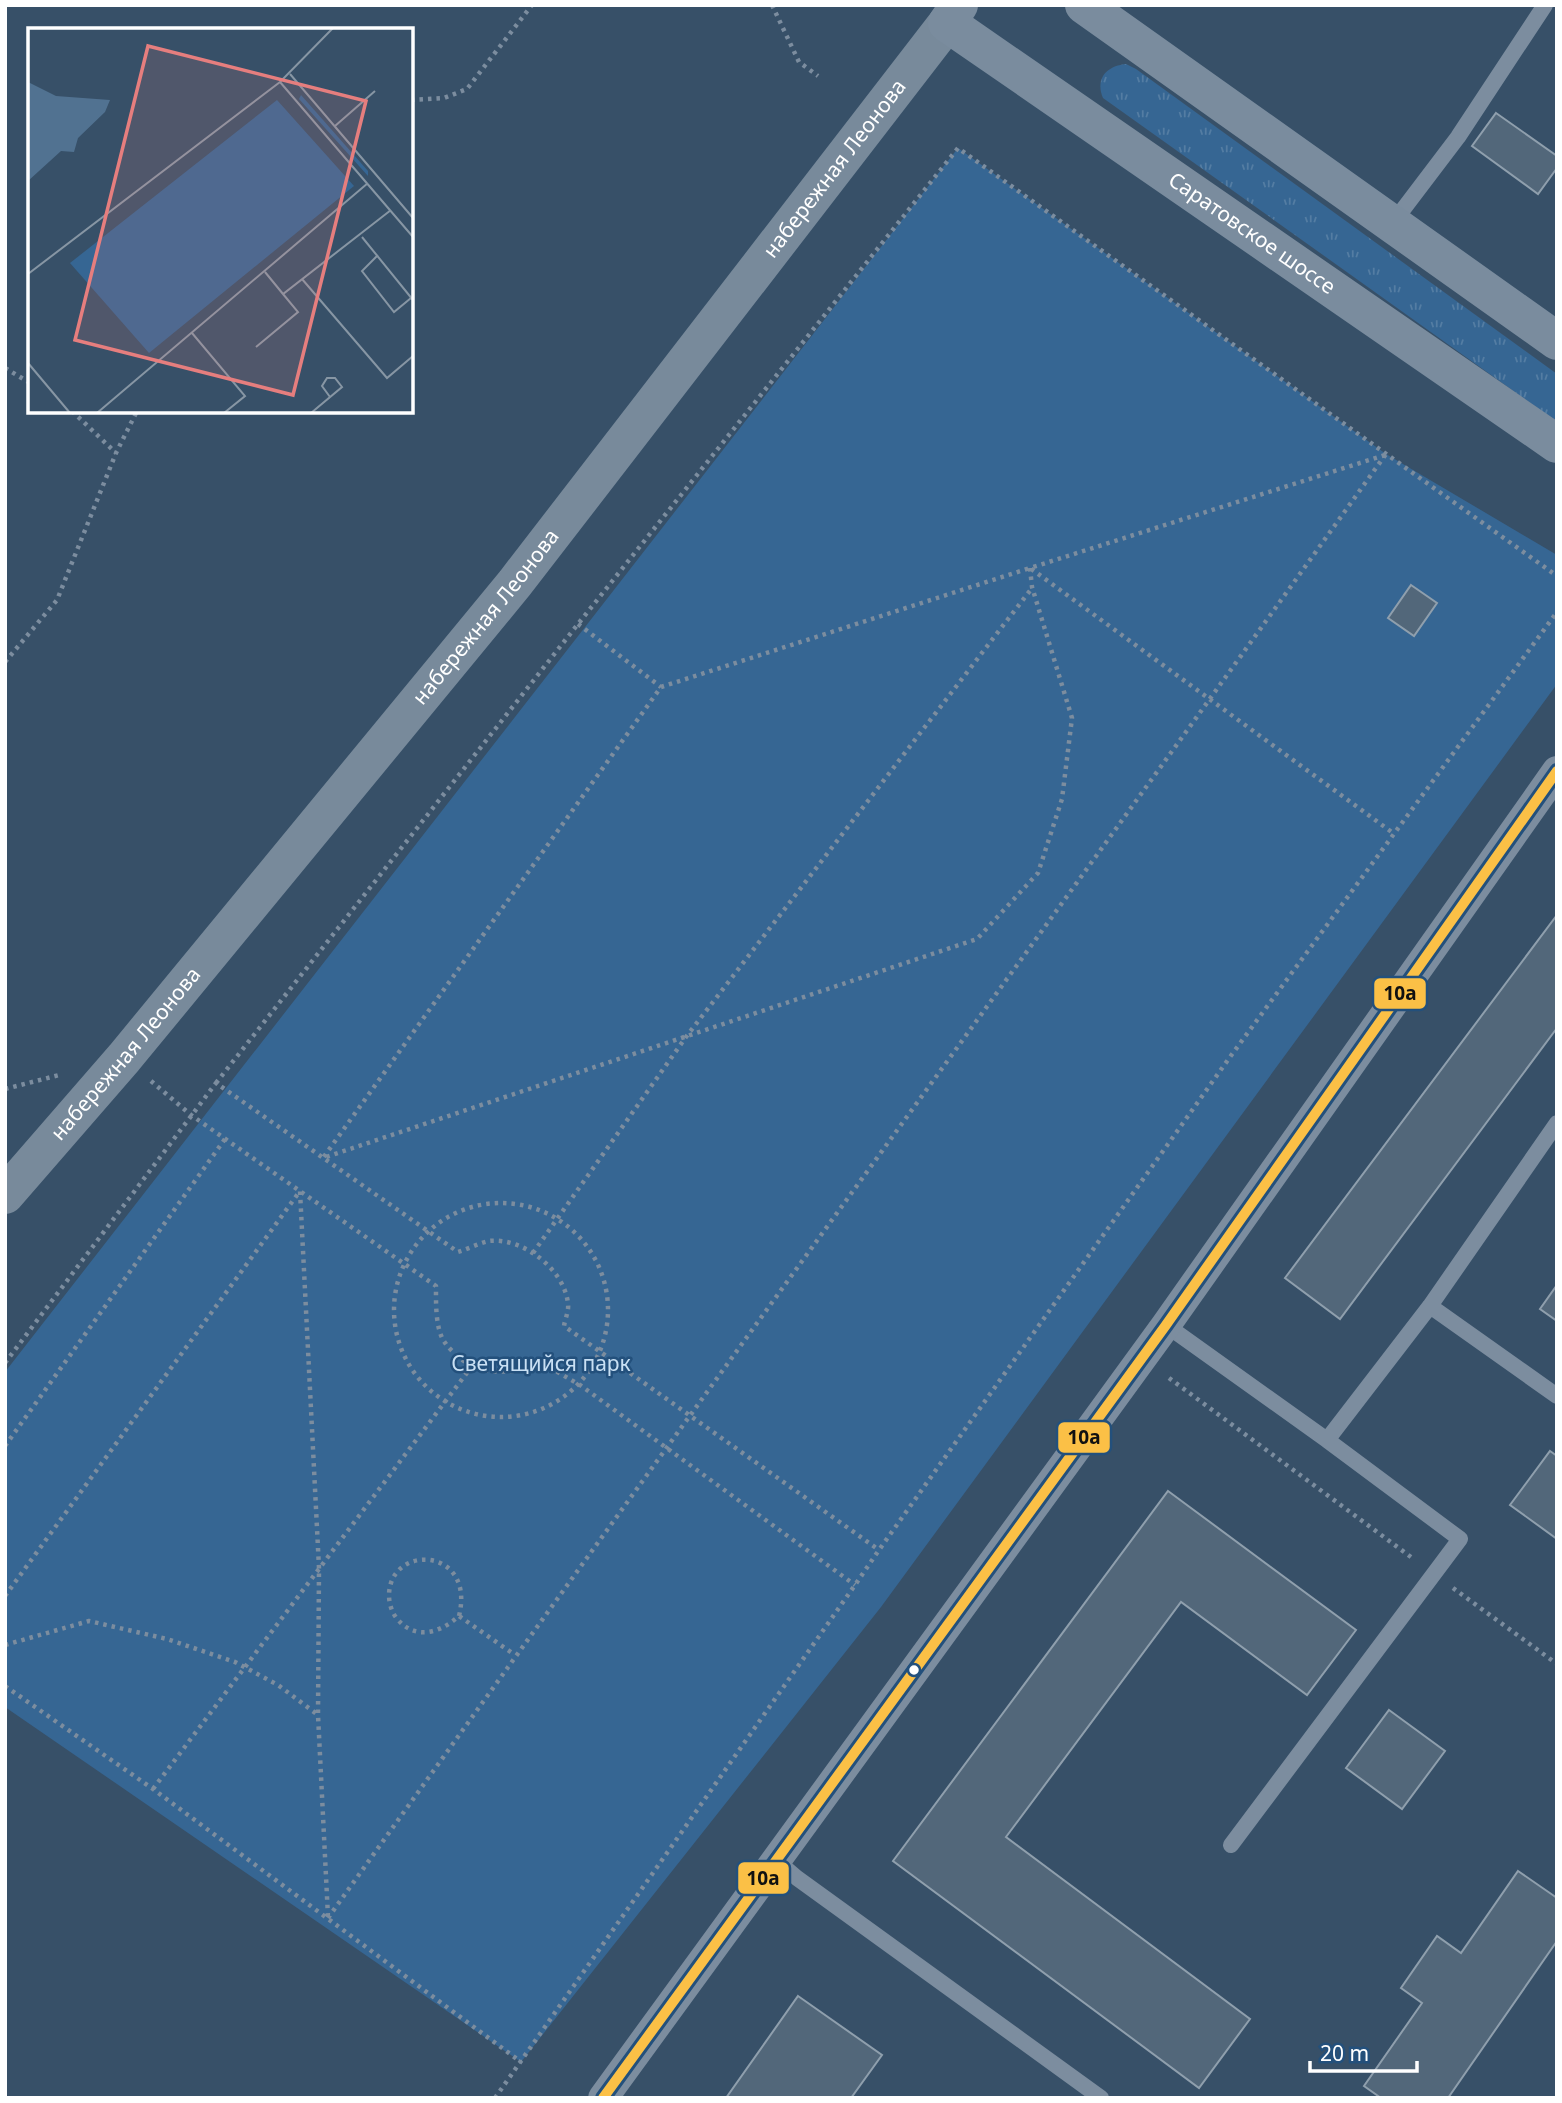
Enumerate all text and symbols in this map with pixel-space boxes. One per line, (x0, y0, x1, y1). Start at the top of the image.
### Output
inset map (28, 28, 413, 413)
street label: набережная Леонова (756, 73, 912, 263)
street label: Саратовское шоссе (1163, 165, 1341, 300)
street label: набережная Леонова (406, 523, 565, 710)
street label: набережная Леонова (44, 961, 206, 1146)
line badge: 10а (1373, 977, 1427, 1010)
text: 10а (1383, 980, 1417, 1006)
park label: Светящийся парк (451, 1349, 631, 1377)
line badge: 10а (1057, 1421, 1111, 1454)
text: 10а (1067, 1424, 1101, 1450)
unlabelled marker (907, 1663, 921, 1677)
line badge: 10а (737, 1861, 790, 1895)
text: 10а (746, 1865, 780, 1891)
scale bar (1310, 2030, 1417, 2074)
text: 20 m (1320, 2039, 1369, 2067)

